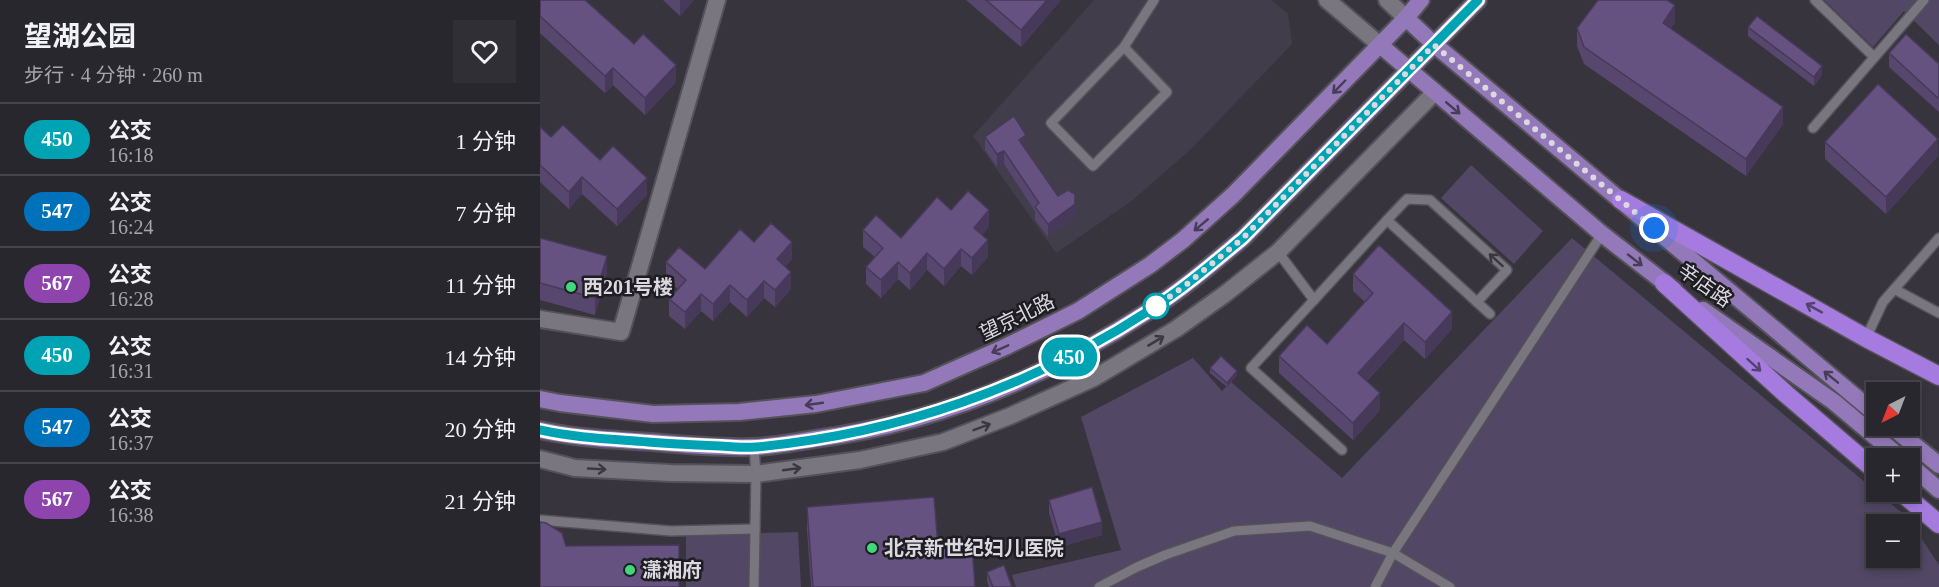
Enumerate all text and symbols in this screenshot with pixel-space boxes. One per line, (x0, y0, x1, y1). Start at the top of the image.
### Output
button: heart (453, 20, 516, 83)
text: 望湖公园 (24, 21, 136, 52)
text: 步行 · 4 分钟 · 260 m (24, 64, 203, 86)
one-way arrow (1331, 79, 1346, 94)
one-way arrow (1445, 101, 1460, 115)
text: 公交 (108, 118, 152, 143)
text: 450 (41, 127, 73, 151)
text: 1 分钟 (455, 129, 516, 154)
text: 16:18 (108, 144, 154, 166)
text: 公交 (108, 190, 152, 215)
text: 547 (41, 199, 73, 223)
text: 7 分钟 (455, 201, 516, 226)
your location (1639, 213, 1669, 243)
text: 16:24 (108, 216, 154, 238)
one-way arrow (1194, 218, 1209, 232)
one-way arrow (1489, 253, 1504, 267)
one-way arrow (1627, 253, 1643, 266)
street label: 辛店路 (1674, 259, 1736, 311)
text: 公交 (108, 262, 152, 287)
text: 567 (41, 271, 73, 295)
text: 11 分钟 (445, 273, 516, 298)
place label: 西201号楼 (583, 276, 673, 298)
marker: 西201号楼 (564, 280, 578, 294)
text: 16:28 (108, 288, 154, 310)
street label: 望京北路 (976, 290, 1058, 344)
unlabelled marker (1143, 293, 1169, 319)
one-way arrow (1805, 302, 1822, 314)
text: 公交 (108, 334, 152, 359)
one-way arrow (1147, 334, 1164, 346)
line badge: 450 (1034, 338, 1104, 376)
text: 450 (41, 343, 73, 367)
one-way arrow (992, 344, 1010, 356)
text: 14 分钟 (444, 345, 516, 370)
text: 450 (1053, 345, 1085, 369)
one-way arrow (1746, 357, 1761, 371)
text: 16:31 (108, 360, 154, 382)
one-way arrow (1823, 371, 1839, 384)
north arrow (1866, 382, 1920, 436)
map controls (1866, 382, 1920, 568)
one-way arrow (805, 398, 825, 409)
text: 公交 (108, 406, 152, 431)
text: 547 (41, 415, 73, 439)
text: 20 分钟 (444, 417, 516, 442)
one-way arrow (972, 421, 991, 432)
text: 16:37 (108, 432, 154, 454)
button: + (1866, 448, 1920, 502)
one-way arrow (587, 464, 607, 475)
one-way arrow (782, 464, 801, 475)
text: 公交 (108, 478, 152, 503)
text: 567 (41, 487, 73, 511)
text: 21 分钟 (444, 489, 516, 514)
text: 16:38 (108, 504, 154, 526)
button: − (1866, 514, 1920, 568)
place label: 北京新世纪妇儿医院 (884, 537, 1064, 559)
marker: 北京新世纪妇儿医院 (865, 541, 879, 555)
place label: 潇湘府 (642, 559, 702, 581)
marker: 潇湘府 (623, 563, 637, 577)

